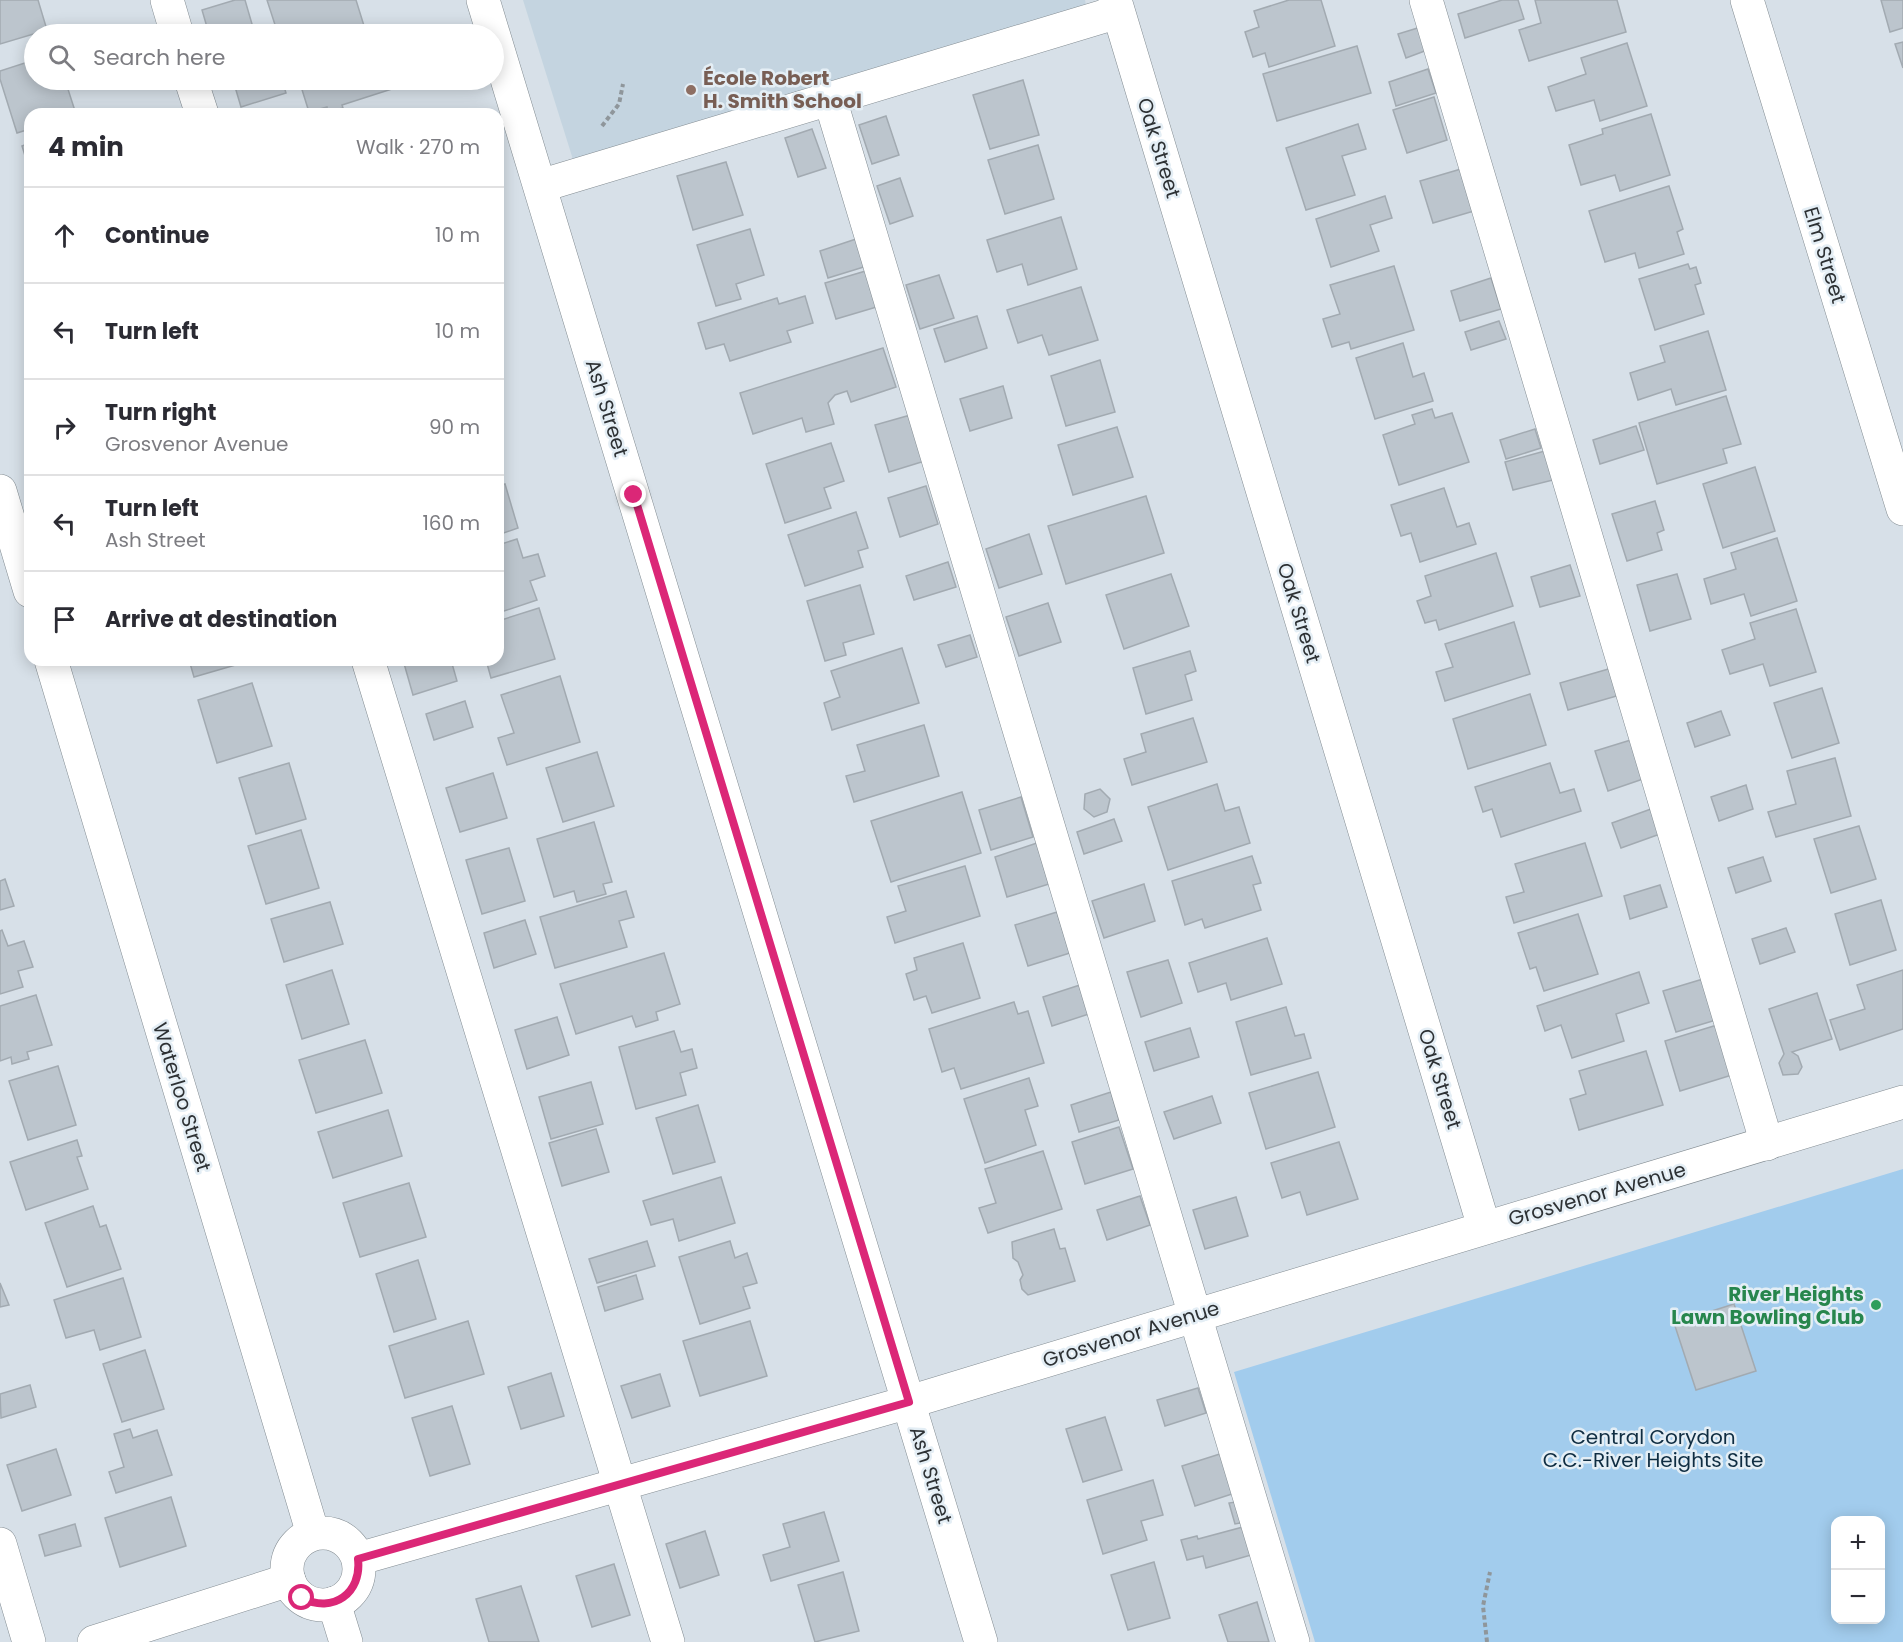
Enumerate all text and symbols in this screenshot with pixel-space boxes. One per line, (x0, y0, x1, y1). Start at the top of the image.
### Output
search box (24, 24, 504, 90)
icon: search (45, 41, 78, 74)
text: Search here (93, 42, 226, 73)
place label: École Robert H. Smith School (703, 64, 862, 115)
marker: École Robert H. Smith School (684, 83, 698, 97)
street label: Oak Street (1130, 94, 1188, 202)
text: 4 min (48, 129, 124, 165)
text: Walk · 270 m (356, 133, 480, 161)
street label: Elm Street (1797, 203, 1853, 307)
icon: ahead (48, 219, 81, 252)
text: Continue (105, 220, 209, 251)
text: 10 m (435, 221, 480, 249)
icon: left (48, 315, 81, 348)
text: Turn left (105, 316, 199, 347)
text: 10 m (435, 317, 480, 345)
street label: Ash Street (579, 356, 635, 460)
text: Turn right (105, 397, 216, 428)
icon: right (48, 411, 81, 444)
text: 90 m (429, 413, 480, 441)
text: Grosvenor Avenue (105, 430, 288, 458)
route end (620, 481, 646, 507)
text: Turn left (105, 493, 199, 524)
icon: left (48, 507, 81, 540)
text: 160 m (422, 509, 480, 537)
text: Ash Street (105, 526, 206, 554)
street label: Oak Street (1270, 559, 1328, 667)
icon: arrive (48, 603, 81, 636)
text: Arrive at destination (105, 604, 337, 635)
street label: Waterloo Street (146, 1019, 218, 1175)
street label: Oak Street (1411, 1025, 1469, 1133)
street label: Grosvenor Avenue (1505, 1155, 1689, 1233)
place label: River Heights Lawn Bowling Club (1671, 1280, 1864, 1331)
street label: Grosvenor Avenue (1039, 1294, 1223, 1374)
marker: River Heights Lawn Bowling Club (1869, 1298, 1883, 1312)
street label: Ash Street (903, 1423, 959, 1527)
park label: Central Corydon C.C.-River Heights Site (1543, 1423, 1763, 1474)
map controls (1831, 1516, 1885, 1624)
button: + (1831, 1516, 1885, 1570)
button: − (1831, 1570, 1885, 1624)
route start (288, 1584, 314, 1610)

